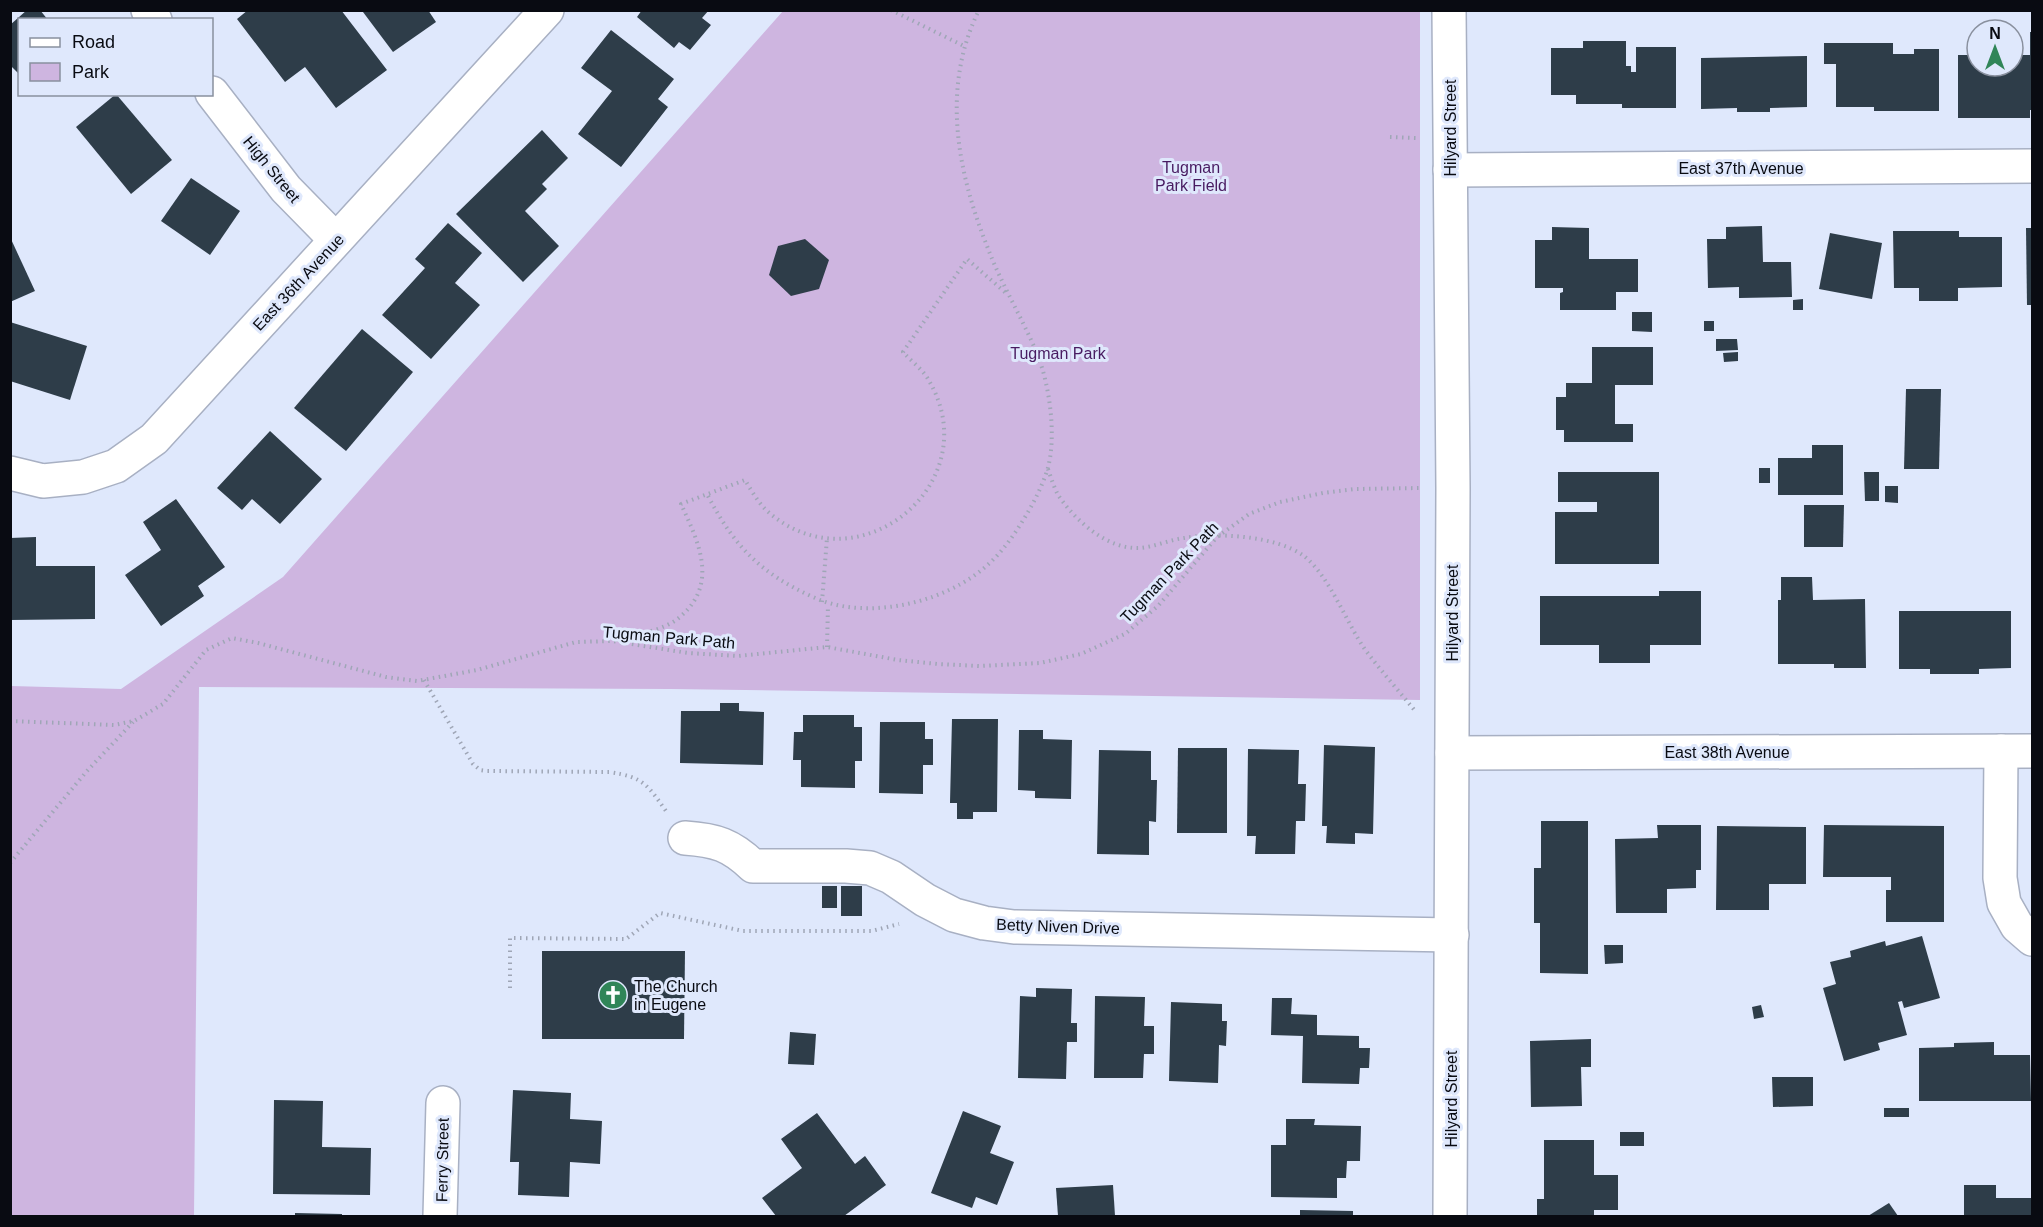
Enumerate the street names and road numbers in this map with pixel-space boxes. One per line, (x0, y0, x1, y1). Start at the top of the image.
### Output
street label: Hilyard Street (1442, 79, 1459, 176)
street label: High Street (240, 133, 304, 206)
street label: East 37th Avenue (1678, 160, 1804, 177)
street label: East 36th Avenue (249, 231, 347, 334)
street label: Tugman Park Path (1117, 519, 1222, 626)
street label: Hilyard Street (1444, 564, 1461, 661)
street label: Tugman Park Path (602, 623, 736, 652)
street label: East 38th Avenue (1664, 744, 1790, 761)
street label: Betty Niven Drive (996, 916, 1120, 937)
street label: Hilyard Street (1443, 1050, 1460, 1147)
street label: Ferry Street (433, 1117, 452, 1202)

